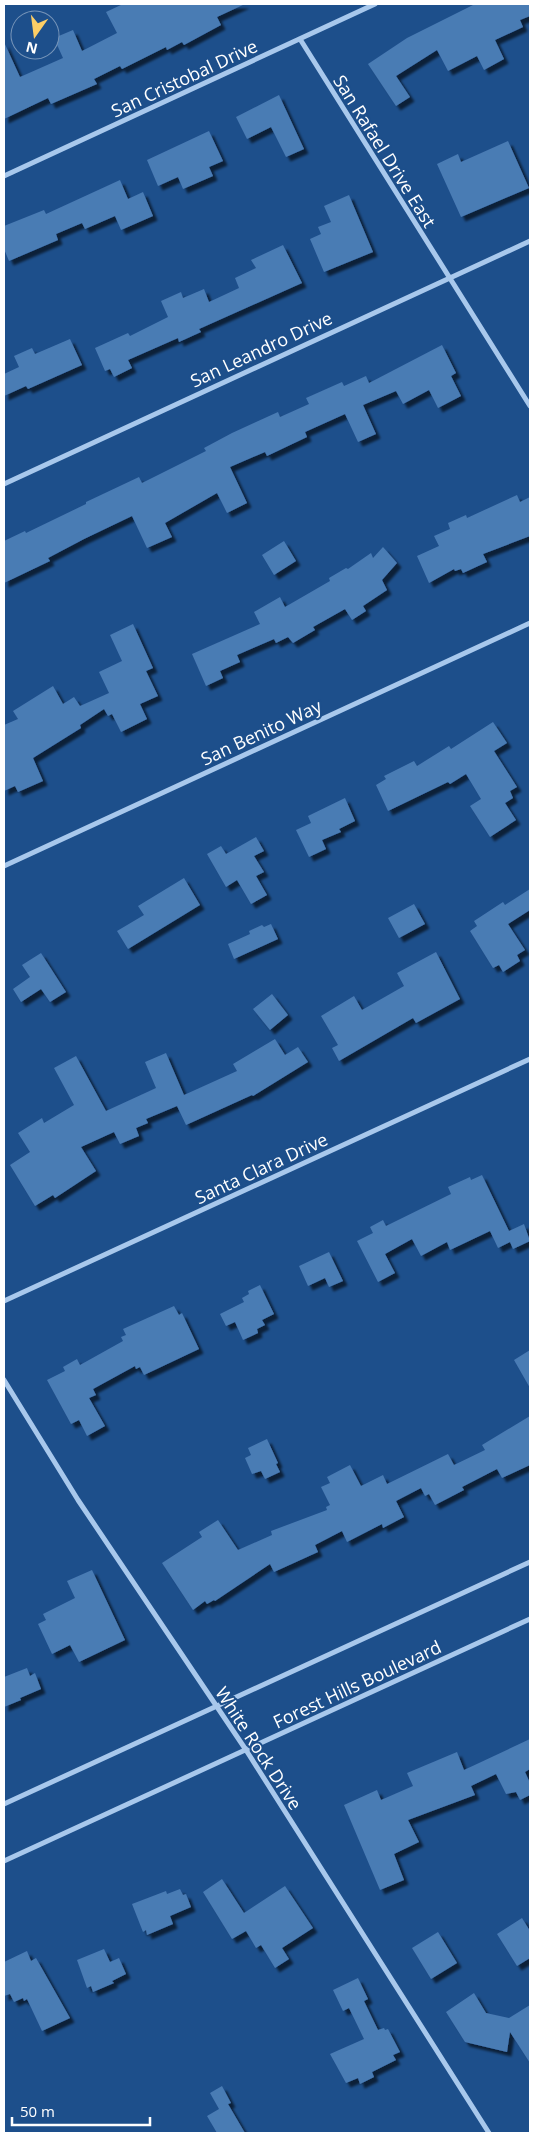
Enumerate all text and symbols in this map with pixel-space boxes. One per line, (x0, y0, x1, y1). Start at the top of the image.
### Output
north arrow (10, 10, 60, 60)
street label: San Cristobal Drive (107, 34, 261, 122)
text: N (24, 38, 40, 59)
street label: San Rafael Drive East (328, 70, 442, 232)
street label: San Leandro Drive (186, 306, 336, 392)
street label: San Benito Way (197, 693, 326, 770)
street label: Santa Clara Drive (191, 1127, 331, 1209)
street label: Forest Hills Boulevard (269, 1634, 445, 1734)
street label: White Rock Drive (210, 1682, 308, 1814)
scale bar (12, 2094, 150, 2126)
text: 50 m (20, 2101, 55, 2121)

